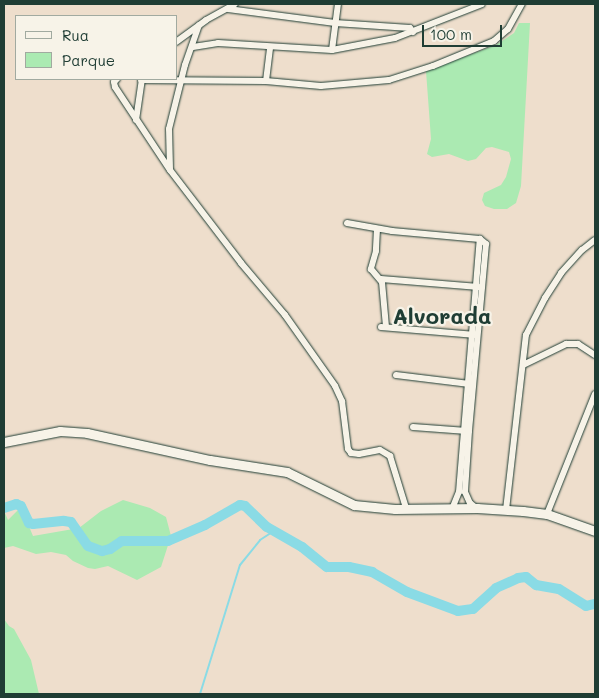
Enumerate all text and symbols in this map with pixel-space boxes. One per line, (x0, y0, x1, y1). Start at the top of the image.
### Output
legend (15, 15, 178, 80)
scale bar (424, 15, 504, 47)
text: 100 m (430, 24, 472, 44)
text: Rua (62, 25, 89, 45)
text: Parque (62, 50, 115, 70)
district label: Alvorada (393, 303, 491, 329)

